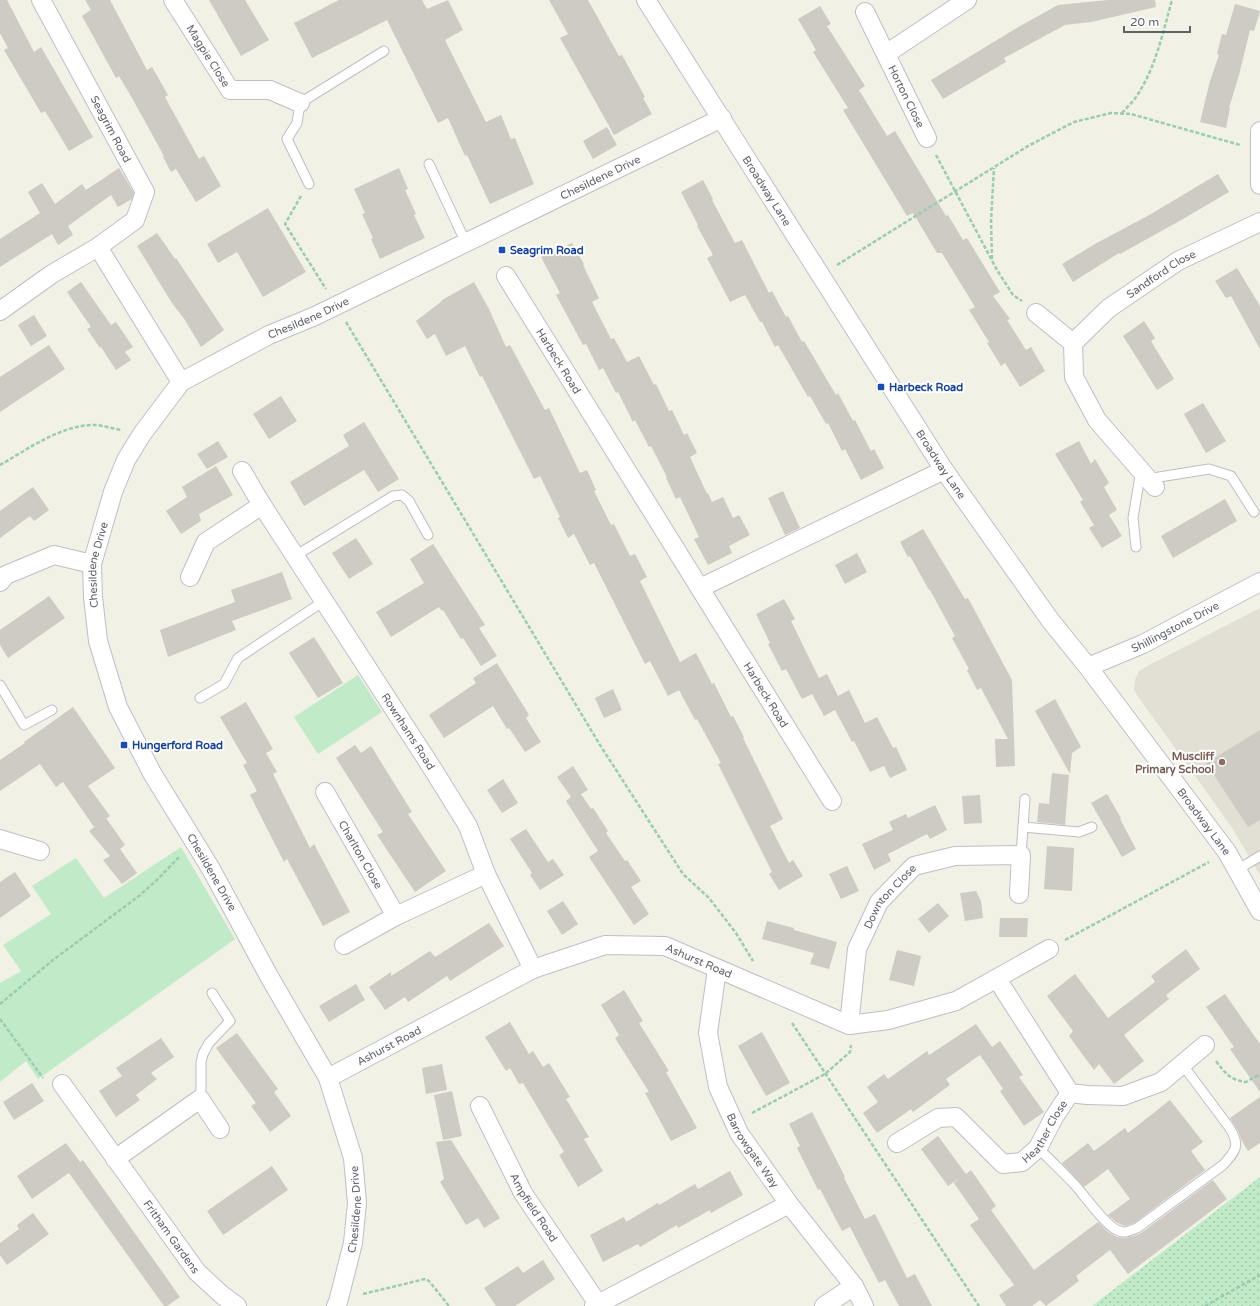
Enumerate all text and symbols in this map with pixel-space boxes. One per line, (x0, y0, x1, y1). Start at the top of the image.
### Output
scale bar (1124, 8, 1190, 34)
text: 20 m (1130, 15, 1159, 29)
street label: Magpie Close (183, 22, 232, 90)
street label: Horton Close (885, 63, 927, 130)
street label: Seagrim Road (88, 94, 134, 165)
street label: Chesildene Drive (558, 153, 643, 203)
street label: Broadway Lane (740, 154, 794, 229)
place label: Seagrim Road (510, 244, 584, 258)
marker: Seagrim Road (497, 245, 507, 255)
street label: Sandford Close (1124, 248, 1198, 301)
street label: Chesildene Drive (266, 294, 351, 342)
street label: Harbeck Road (533, 326, 583, 396)
place label: Harbeck Road (889, 381, 963, 394)
marker: Harbeck Road (876, 382, 886, 392)
street label: Broadway Lane (913, 427, 968, 502)
street label: Chesildene Drive (86, 521, 111, 609)
street label: Shillingstone Drive (1129, 599, 1221, 655)
street label: Harbeck Road (741, 660, 791, 730)
street label: Rownhams Road (378, 691, 438, 772)
place label: Hungerford Road (132, 739, 223, 753)
marker: Hungerford Road (119, 740, 129, 750)
place label: Muscliff Primary School (1135, 750, 1214, 777)
marker: Muscliff Primary School (1217, 757, 1227, 767)
street label: Broadway Lane (1174, 786, 1233, 858)
street label: Charlton Close (336, 818, 385, 891)
street label: Chesildene Drive (184, 831, 239, 913)
street label: Downton Close (861, 862, 919, 931)
street label: Ashurst Road (664, 941, 734, 981)
street label: Ashurst Road (355, 1024, 424, 1068)
street label: Heather Close (1019, 1098, 1070, 1166)
street label: Barrowgate Way (724, 1111, 781, 1190)
street label: Chesildene Drive (345, 1165, 364, 1255)
street label: Ampfield Road (507, 1171, 560, 1244)
street label: Fritham Gardens (141, 1198, 202, 1276)

